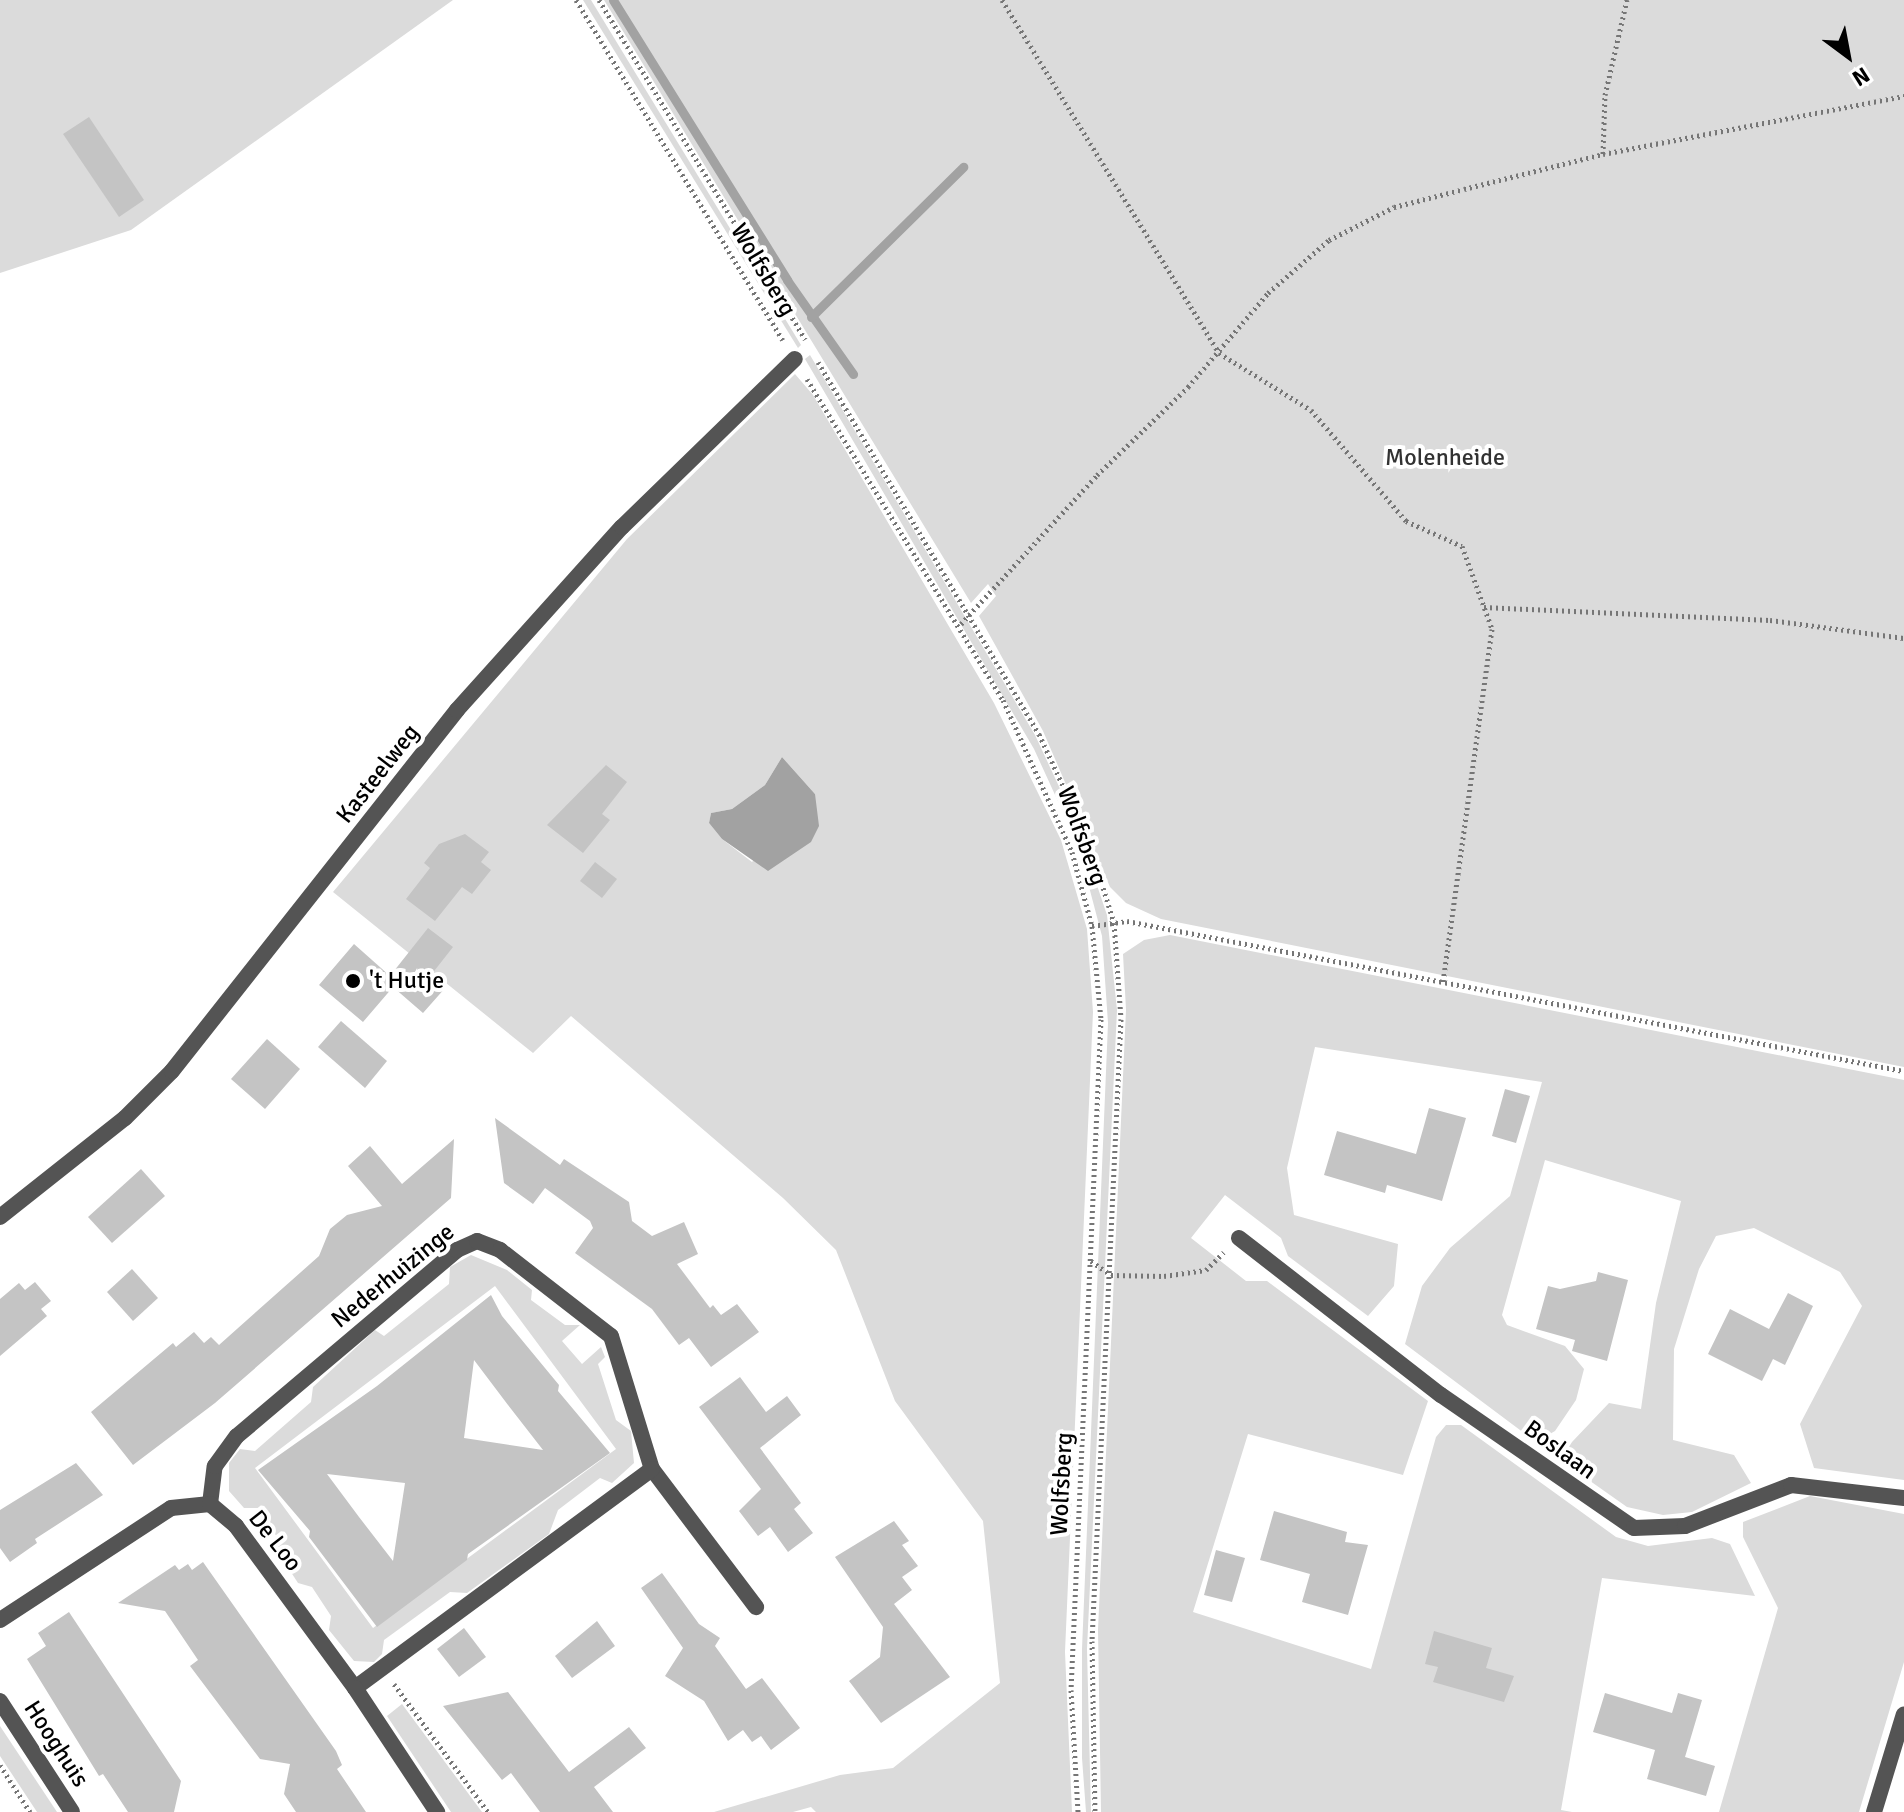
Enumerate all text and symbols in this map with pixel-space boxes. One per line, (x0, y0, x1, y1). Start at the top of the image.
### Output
north arrow (1808, 16, 1888, 96)
text: N (1847, 61, 1875, 92)
street label: Wolfsberg (724, 218, 802, 322)
park label: Molenheide (1385, 444, 1505, 472)
street label: Kasteelweg (330, 719, 426, 829)
street label: Wolfsberg (1051, 783, 1113, 889)
place label: 't Hutje (369, 967, 444, 995)
marker: 't Hutje (344, 972, 362, 990)
street label: Nederhuizinge (326, 1218, 460, 1334)
street label: Boslaan (1518, 1414, 1602, 1486)
street label: Wolfsberg (1045, 1432, 1079, 1536)
street label: De Loo (242, 1505, 308, 1577)
street label: Hooghuis (18, 1696, 94, 1792)

